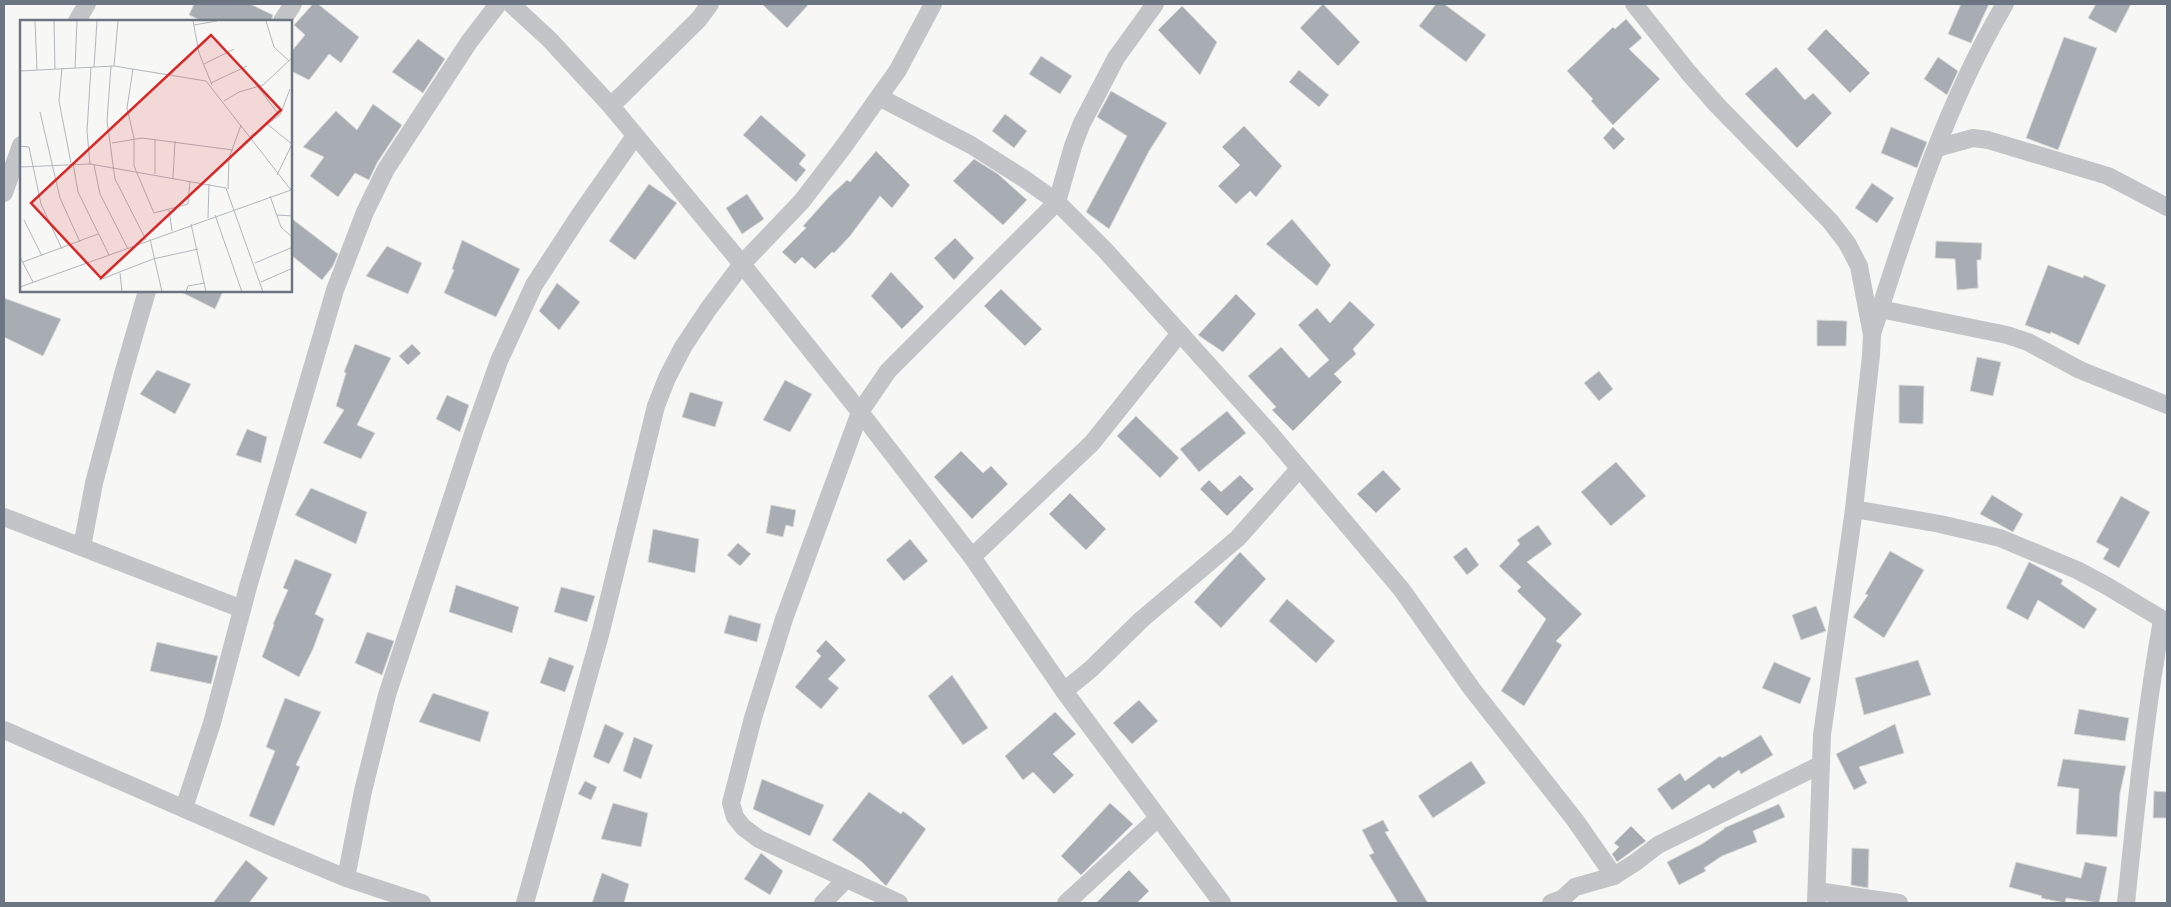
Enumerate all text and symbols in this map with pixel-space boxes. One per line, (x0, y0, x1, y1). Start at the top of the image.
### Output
inset map (20, 20, 292, 292)

